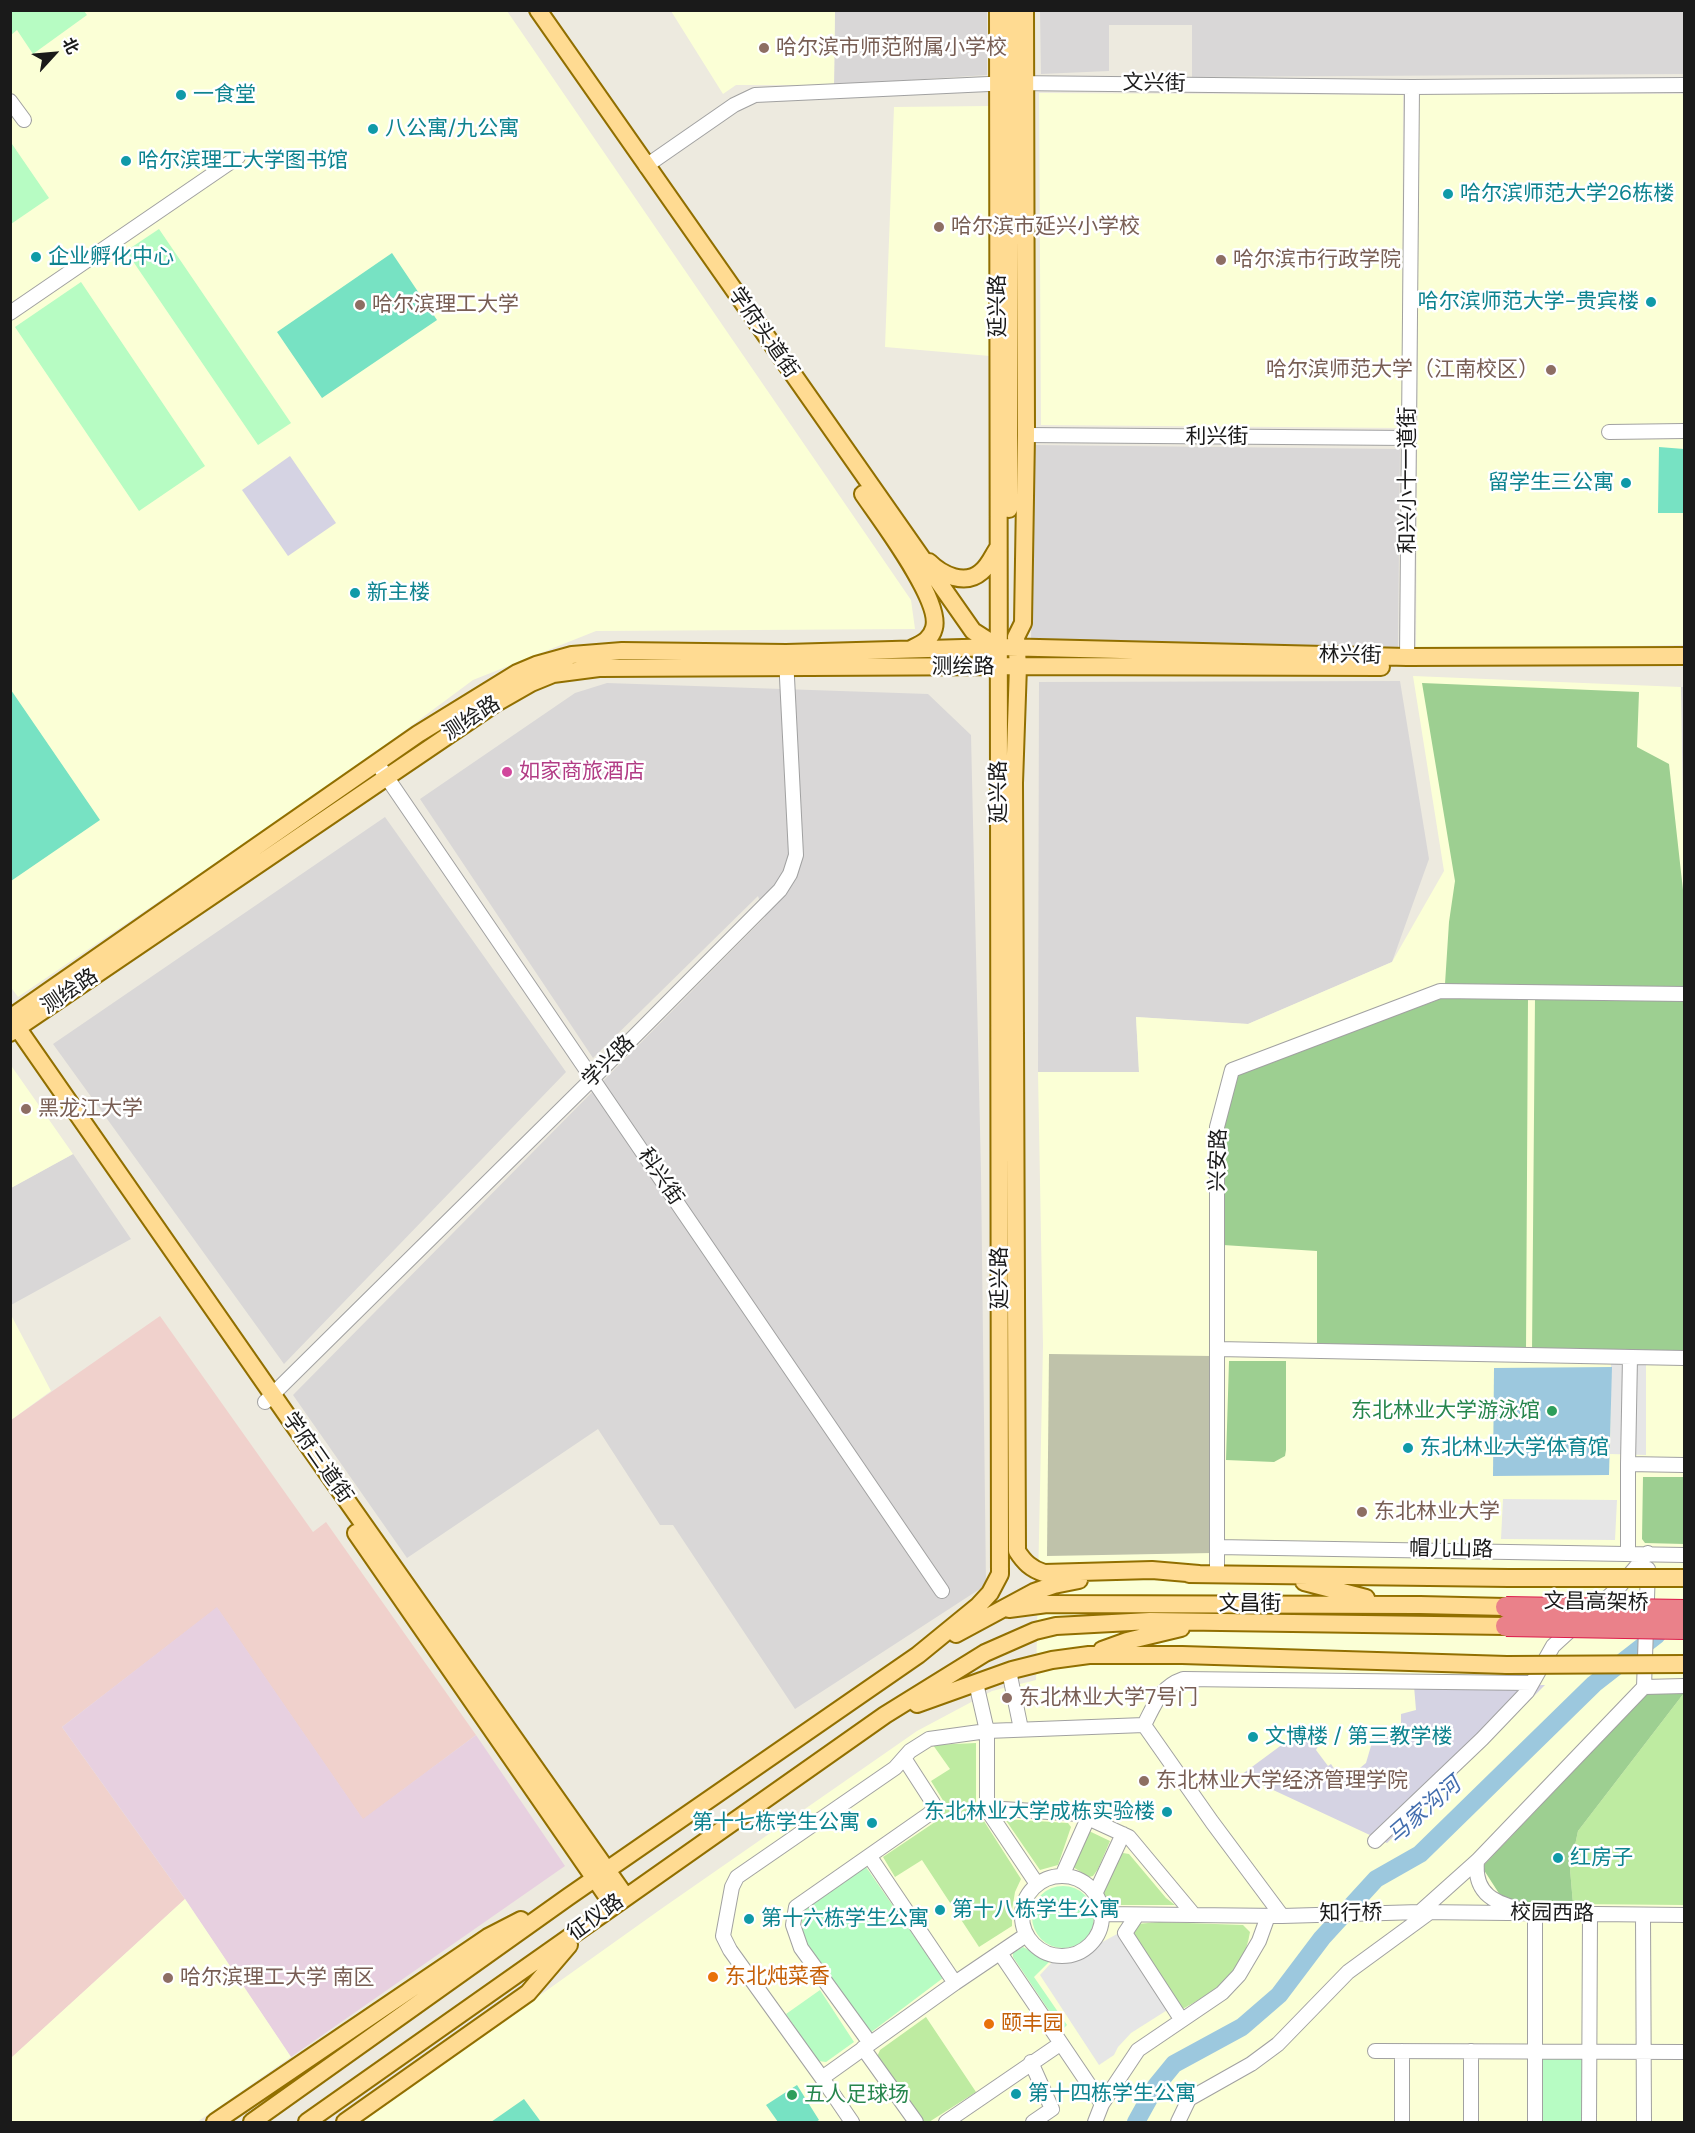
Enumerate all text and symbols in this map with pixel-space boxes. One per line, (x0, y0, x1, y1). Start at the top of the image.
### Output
north arrow (24, 24, 84, 84)
text: 北 (58, 34, 84, 58)
place label: 哈尔滨市师范附属小学校 (776, 35, 1007, 61)
marker: 哈尔滨市师范附属小学校 (757, 41, 771, 55)
street label: 文兴街 (1122, 71, 1186, 97)
place label: 一食堂 (193, 82, 256, 108)
marker: 一食堂 (174, 88, 188, 102)
place label: 八公寓/九公寓 (385, 116, 519, 142)
marker: 八公寓/九公寓 (366, 122, 380, 136)
place label: 哈尔滨理工大学图书馆 (138, 148, 348, 174)
marker: 哈尔滨理工大学图书馆 (119, 154, 133, 168)
place label: 哈尔滨师范大学26栋楼 (1460, 181, 1674, 207)
marker: 哈尔滨师范大学26栋楼 (1441, 187, 1455, 201)
place label: 哈尔滨市延兴小学校 (951, 214, 1140, 240)
marker: 哈尔滨市延兴小学校 (932, 220, 946, 234)
place label: 企业孵化中心 (48, 244, 174, 270)
place label: 哈尔滨市行政学院 (1233, 247, 1401, 273)
marker: 企业孵化中心 (29, 250, 43, 264)
marker: 哈尔滨市行政学院 (1214, 253, 1228, 267)
street label: 延兴路 (985, 275, 1011, 337)
street label: 学府头道街 (723, 283, 803, 383)
place label: 哈尔滨师范大学-贵宾楼 (1418, 289, 1639, 315)
place label: 哈尔滨理工大学 (372, 292, 519, 318)
marker: 哈尔滨师范大学-贵宾楼 (1644, 295, 1658, 309)
marker: 哈尔滨理工大学 (353, 298, 367, 312)
place label: 哈尔滨师范大学（江南校区） (1266, 357, 1539, 383)
marker: 哈尔滨师范大学（江南校区） (1544, 363, 1558, 377)
street label: 和兴小十一道街 (1395, 407, 1421, 553)
street label: 利兴街 (1186, 424, 1248, 450)
place label: 留学生三公寓 (1488, 470, 1614, 496)
marker: 留学生三公寓 (1619, 476, 1633, 490)
place label: 新主楼 (367, 580, 430, 606)
marker: 新主楼 (348, 586, 362, 600)
street label: 林兴街 (1318, 643, 1382, 669)
street label: 测绘路 (932, 654, 994, 680)
street label: 测绘路 (439, 691, 505, 747)
place label: 如家商旅酒店 (519, 759, 645, 785)
street label: 延兴路 (986, 761, 1012, 823)
marker: 如家商旅酒店 (500, 765, 514, 779)
street label: 测绘路 (37, 964, 103, 1020)
street label: 学兴路 (578, 1031, 640, 1093)
place label: 黑龙江大学 (38, 1096, 143, 1122)
marker: 黑龙江大学 (19, 1102, 33, 1116)
street label: 兴安路 (1205, 1128, 1233, 1192)
street label: 科兴街 (632, 1144, 688, 1210)
street label: 延兴路 (987, 1247, 1013, 1309)
place label: 东北林业大学游泳馆 (1351, 1398, 1540, 1424)
marker: 东北林业大学游泳馆 (1545, 1404, 1559, 1418)
street label: 学府三道街 (277, 1408, 357, 1508)
place label: 东北林业大学体育馆 (1420, 1435, 1609, 1461)
marker: 东北林业大学体育馆 (1401, 1441, 1415, 1455)
place label: 东北林业大学 (1374, 1499, 1500, 1525)
marker: 东北林业大学 (1355, 1505, 1369, 1519)
street label: 帽儿山路 (1409, 1537, 1493, 1563)
street label: 文昌高架桥 (1543, 1589, 1649, 1617)
street label: 文昌街 (1219, 1591, 1281, 1617)
place label: 东北林业大学7号门 (1019, 1685, 1198, 1711)
marker: 东北林业大学7号门 (1000, 1691, 1014, 1705)
place label: 文博楼 / 第三教学楼 (1265, 1724, 1452, 1750)
marker: 文博楼 / 第三教学楼 (1246, 1730, 1260, 1744)
place label: 东北林业大学经济管理学院 (1156, 1768, 1408, 1794)
water label: 马家沟河 (1383, 1772, 1467, 1850)
marker: 东北林业大学经济管理学院 (1137, 1774, 1151, 1788)
place label: 东北林业大学成栋实验楼 (924, 1799, 1155, 1825)
marker: 东北林业大学成栋实验楼 (1160, 1805, 1174, 1819)
place label: 第十七栋学生公寓 (692, 1810, 860, 1836)
marker: 第十七栋学生公寓 (865, 1816, 879, 1830)
place label: 红房子 (1570, 1845, 1633, 1871)
marker: 红房子 (1551, 1851, 1565, 1865)
street label: 征仪路 (563, 1889, 629, 1947)
place label: 第十八栋学生公寓 (952, 1897, 1120, 1923)
street label: 知行桥 (1319, 1901, 1383, 1927)
street label: 校园西路 (1510, 1901, 1594, 1927)
marker: 第十八栋学生公寓 (933, 1903, 947, 1917)
place label: 第十六栋学生公寓 (761, 1906, 929, 1932)
marker: 第十六栋学生公寓 (742, 1912, 756, 1926)
place label: 东北炖菜香 (725, 1964, 830, 1990)
place label: 哈尔滨理工大学 南区 (180, 1965, 375, 1991)
marker: 东北炖菜香 (706, 1970, 720, 1984)
marker: 哈尔滨理工大学 南区 (161, 1971, 175, 1985)
place label: 颐丰园 (1001, 2011, 1064, 2037)
marker: 颐丰园 (982, 2017, 996, 2031)
place label: 第十四栋学生公寓 (1028, 2081, 1196, 2107)
place label: 五人足球场 (804, 2082, 909, 2108)
marker: 第十四栋学生公寓 (1009, 2087, 1023, 2101)
marker: 五人足球场 (785, 2088, 799, 2102)

